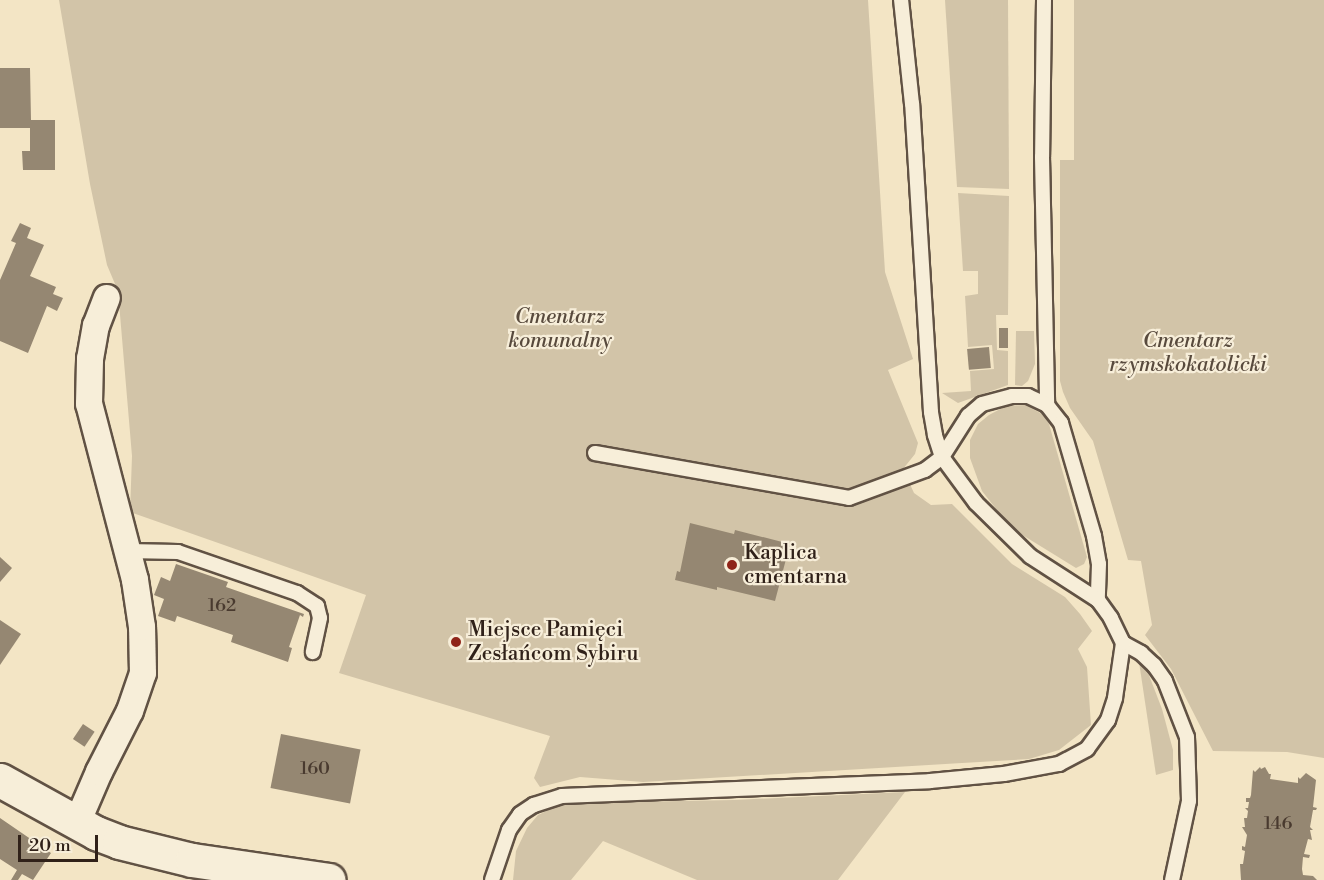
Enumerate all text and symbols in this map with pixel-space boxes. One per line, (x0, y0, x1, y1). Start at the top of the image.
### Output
park label: Cmentarz komunalny (508, 304, 612, 354)
park label: Cmentarz rzymskokatolicki (1109, 328, 1267, 378)
place label: Kaplica cmentarna (744, 540, 847, 590)
marker: Kaplica cmentarna (725, 558, 739, 572)
house number: 162 (208, 595, 236, 617)
place label: Miejsce Pamięci Zesłańcom Sybiru (468, 617, 638, 667)
marker: Miejsce Pamięci Zesłańcom Sybiru (449, 635, 463, 649)
house number: 160 (300, 758, 330, 780)
house number: 146 (1264, 813, 1292, 835)
scale bar (21, 823, 100, 861)
text: 20 m (29, 834, 71, 857)

